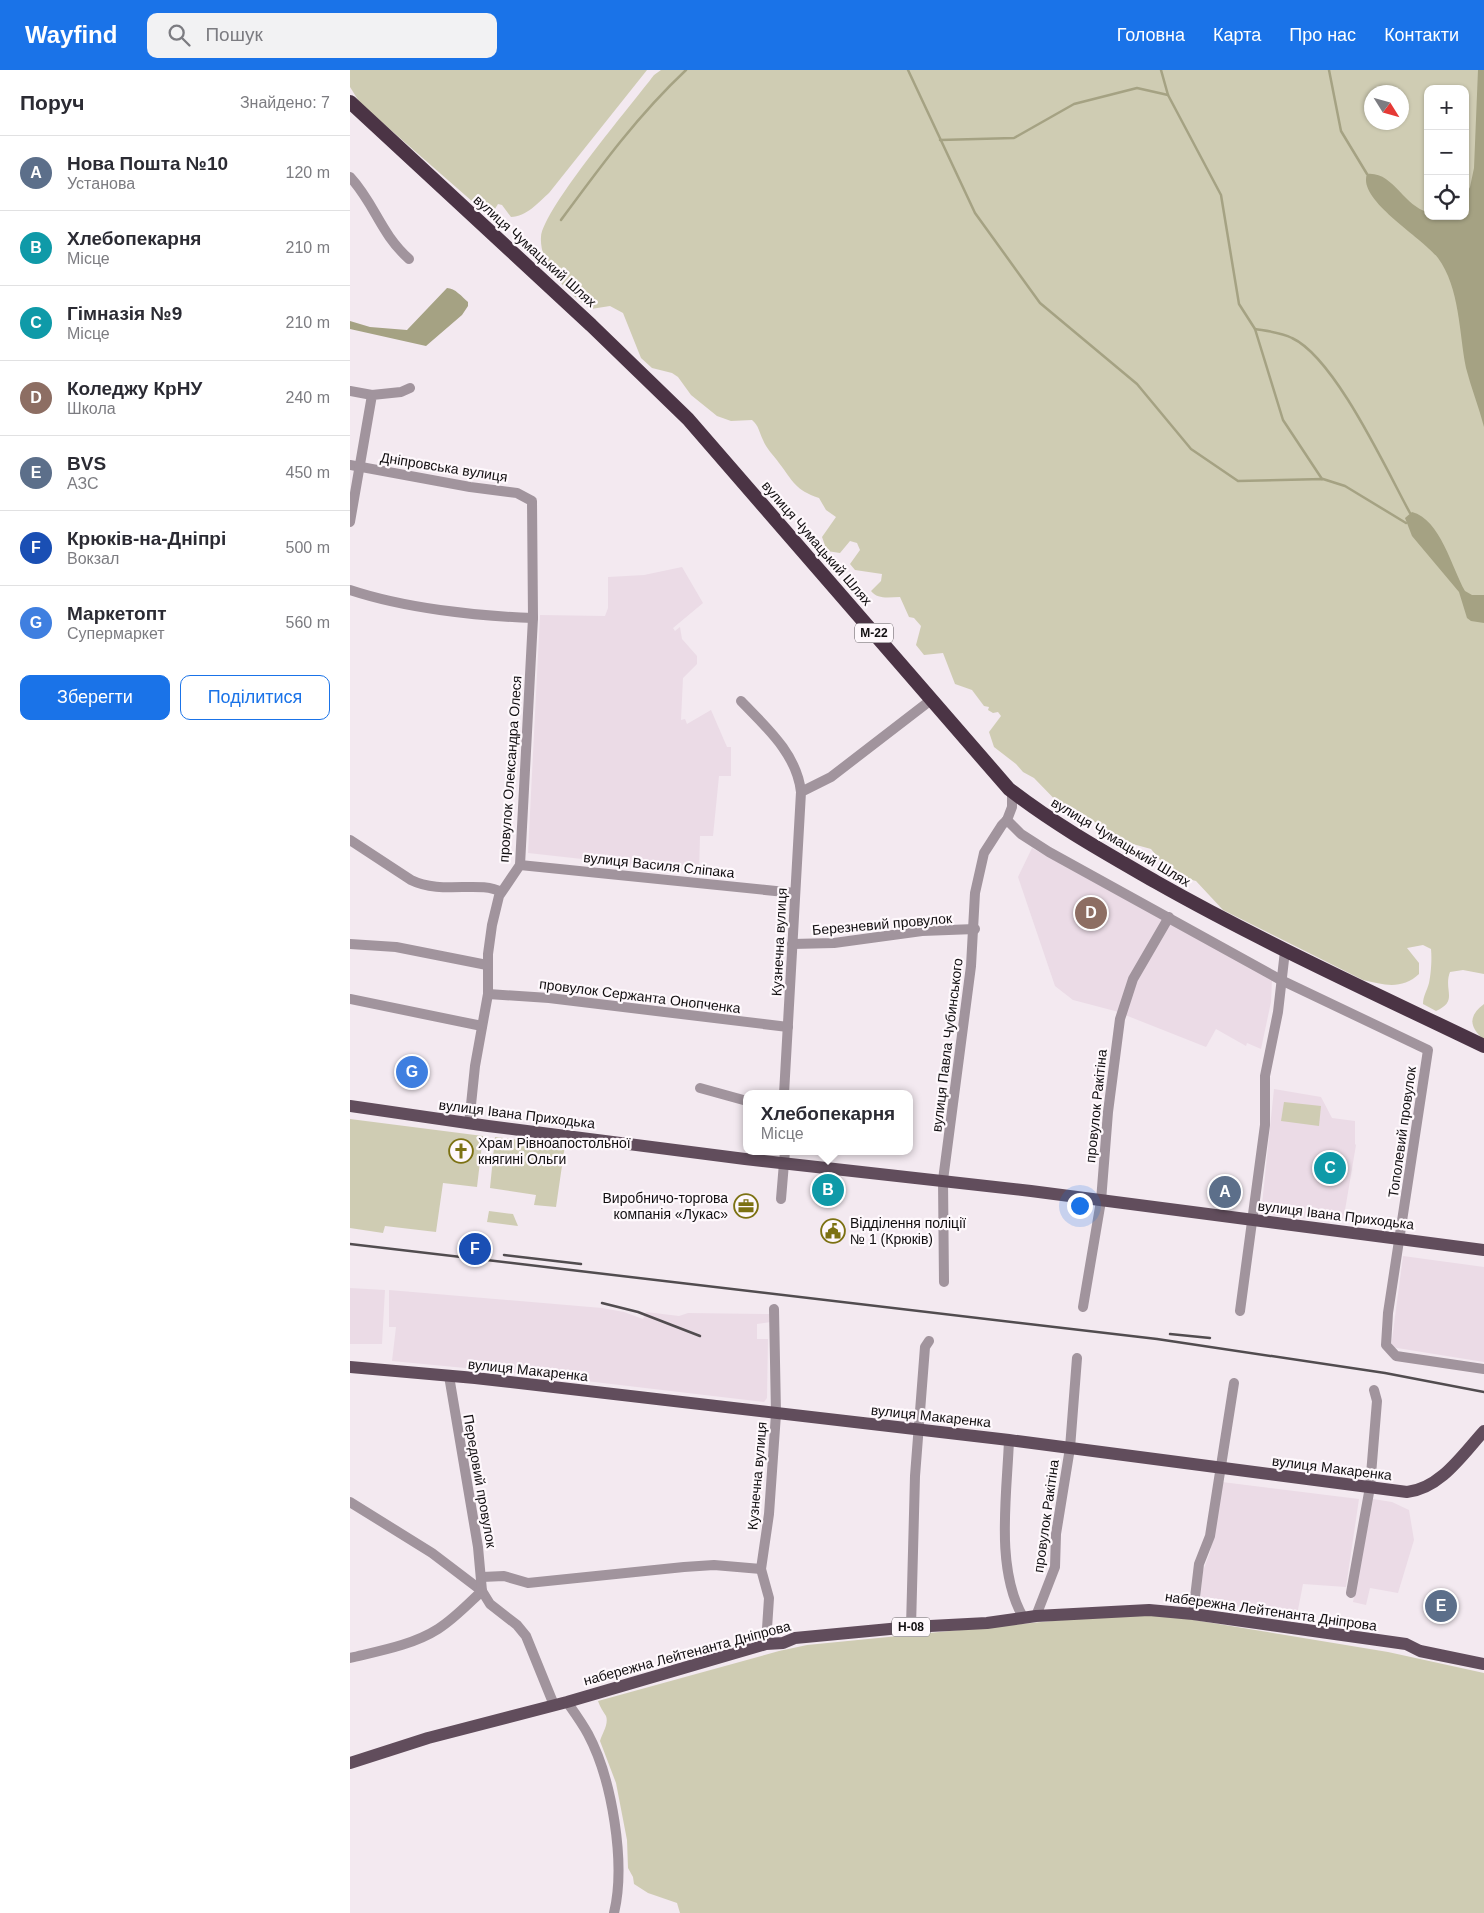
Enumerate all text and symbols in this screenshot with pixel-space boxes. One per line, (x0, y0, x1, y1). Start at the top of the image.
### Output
search box (147, 13, 497, 58)
text: Wayfind (25, 21, 117, 48)
icon: search (165, 21, 193, 49)
text: Пошук (205, 24, 263, 45)
text: Головна (1117, 25, 1185, 45)
text: Карта (1213, 25, 1261, 45)
text: Про нас (1289, 25, 1356, 45)
text: Контакти (1384, 25, 1459, 45)
north arrow (1364, 85, 1409, 130)
map controls (1424, 85, 1469, 220)
button: + (1424, 85, 1469, 130)
text: Поруч (20, 91, 84, 114)
text: Знайдено: 7 (240, 94, 330, 111)
button: − (1424, 130, 1469, 175)
text: Нова Пошта №10 (67, 153, 228, 174)
text: A (30, 164, 42, 181)
text: 120 m (286, 164, 330, 181)
text: Установа (67, 175, 135, 192)
button: locate (1424, 175, 1469, 220)
street label: вулиця Чумацький Шлях (470, 192, 600, 310)
text: Хлебопекарня (67, 228, 201, 249)
text: B (30, 239, 42, 256)
text: 210 m (286, 239, 330, 256)
text: Місце (67, 250, 110, 267)
text: Гімназія №9 (67, 303, 182, 324)
text: C (30, 314, 42, 331)
text: 210 m (286, 314, 330, 331)
text: Місце (67, 325, 110, 342)
text: Коледжу КрНУ (67, 378, 202, 399)
text: D (30, 389, 42, 406)
text: 240 m (286, 389, 330, 406)
text: Школа (67, 400, 116, 417)
street label: Дніпровська вулиця (379, 449, 509, 485)
text: BVS (67, 453, 106, 474)
text: E (31, 464, 41, 481)
text: 450 m (286, 464, 330, 481)
text: АЗС (67, 475, 99, 492)
street label: вулиця Чумацький Шлях (759, 478, 875, 608)
text: Крюків-на-Дніпрі (67, 528, 226, 549)
text: F (31, 539, 41, 556)
text: 500 m (286, 539, 330, 556)
text: Вокзал (67, 550, 119, 567)
text: Маркетопт (67, 603, 167, 624)
text: G (30, 614, 42, 631)
text: 560 m (286, 614, 330, 631)
road number: М-22 (855, 624, 893, 642)
text: Супермаркет (67, 625, 165, 642)
button: Зберегти (20, 675, 170, 720)
button: Поділитися (180, 675, 330, 720)
street label: провулок Олександра Олеся (495, 675, 525, 863)
street label: вулиця Чумацький Шлях (1049, 794, 1193, 890)
street label: вулиця Василя Сліпака (583, 849, 736, 881)
street label: Кузнечна вулиця (768, 887, 790, 997)
pin: D (1075, 894, 1107, 932)
street label: Березневий провулок (811, 910, 953, 938)
street label: вулиця Павла Чубинського (928, 957, 966, 1133)
street label: провулок Сержанта Онопченка (538, 976, 742, 1016)
street label: провулок Ракітіна (1082, 1048, 1110, 1164)
pin: G (396, 1053, 428, 1091)
street label: Тополевий провулок (1385, 1064, 1419, 1199)
popup (743, 1090, 913, 1155)
street label: вулиця Івана Приходька (438, 1096, 596, 1132)
text: Хлебопекарня (761, 1103, 895, 1124)
text: Місце (761, 1125, 804, 1142)
place label: Храм Рівноапостольної княгині Ольги (478, 1135, 631, 1167)
church icon: Храм Рівноапостольної княгині Ольги (448, 1138, 474, 1164)
pin: C (1314, 1149, 1346, 1187)
pin: B (812, 1171, 844, 1209)
pin: A (1209, 1173, 1241, 1211)
place label: Виробничо-торгова компанія «Лукас» (602, 1190, 728, 1222)
office icon: Виробничо-торгова компанія «Лукас» (733, 1193, 759, 1219)
your location (1067, 1193, 1093, 1219)
street label: вулиця Івана Приходька (1257, 1197, 1415, 1233)
place label: Відділення поліції № 1 (Крюків) (850, 1215, 966, 1247)
public building icon: Відділення поліції № 1 (Крюків) (820, 1218, 846, 1244)
pin: F (459, 1230, 491, 1268)
street label: вулиця Макаренка (467, 1356, 589, 1384)
street label: вулиця Макаренка (870, 1402, 992, 1430)
street label: Передовий провулок (460, 1413, 500, 1550)
street label: Кузнечна вулиця (744, 1421, 770, 1531)
street label: вулиця Макаренка (1271, 1453, 1393, 1483)
street label: провулок Ракітіна (1030, 1458, 1062, 1574)
pin: E (1425, 1587, 1457, 1625)
street label: набережна Лейтенанта Дніпрова (1164, 1588, 1378, 1634)
street label: набережна Лейтенанта Дніпрова (582, 1618, 793, 1688)
road number: Н-08 (892, 1618, 930, 1636)

